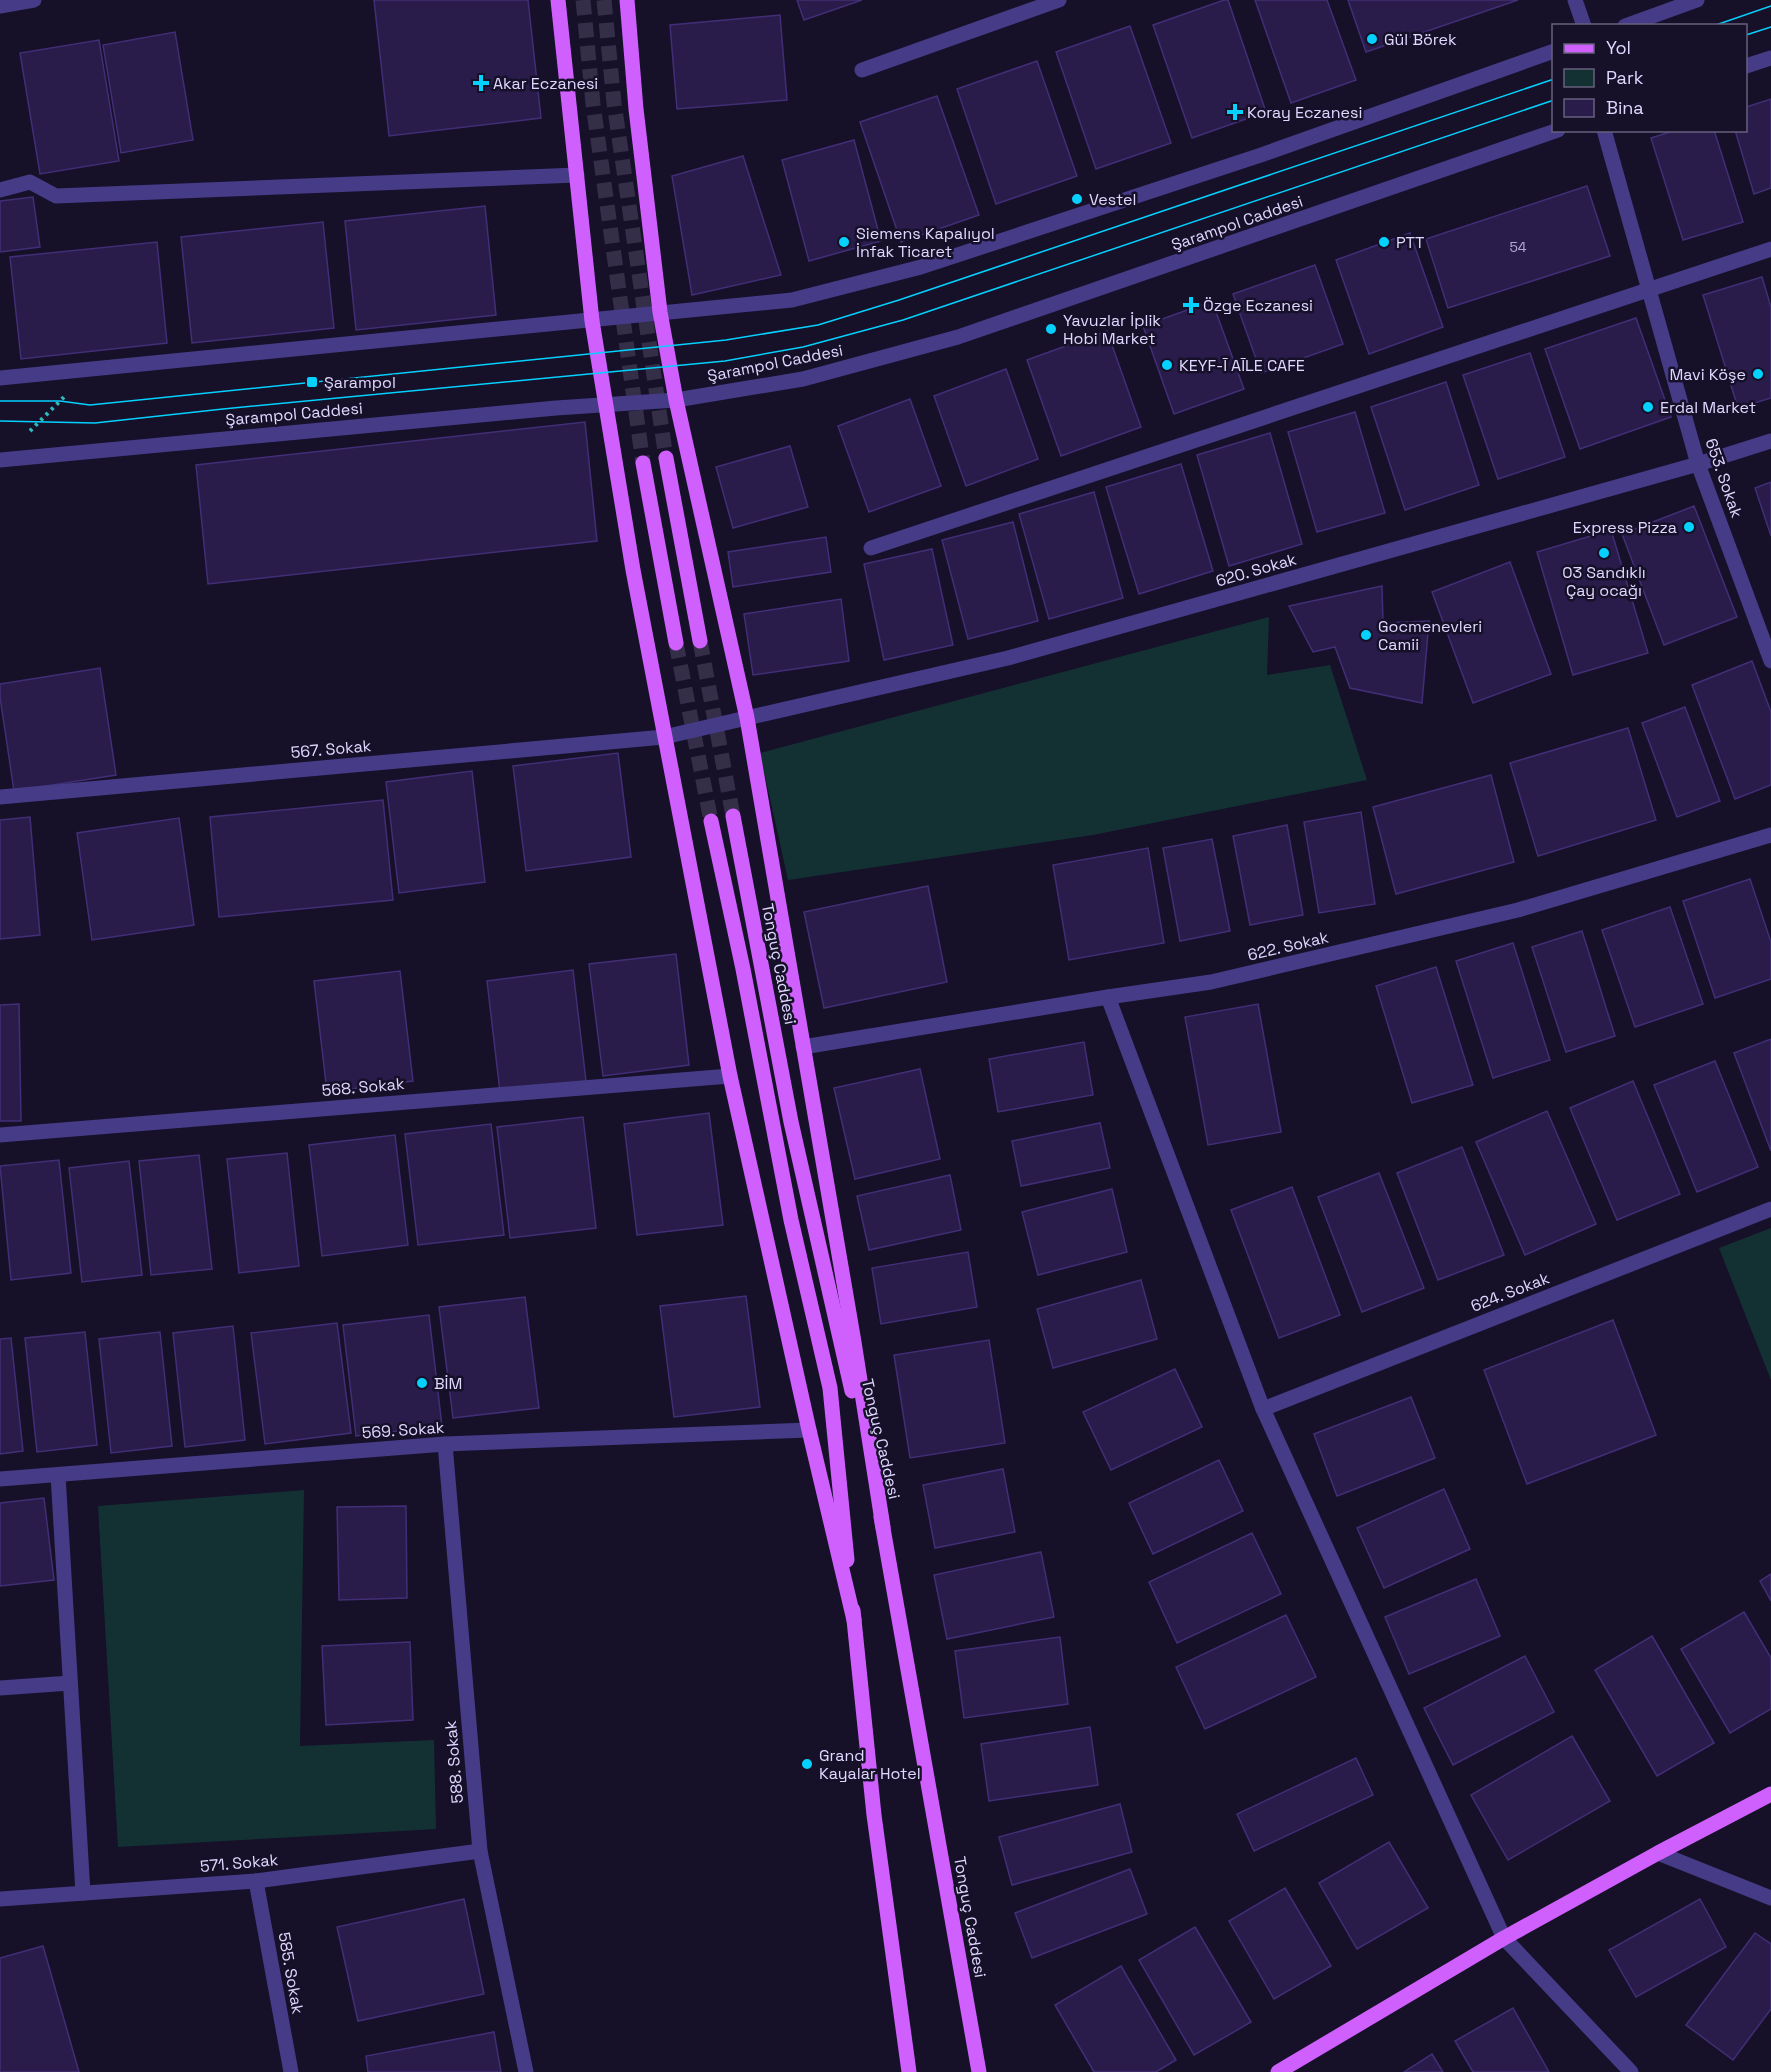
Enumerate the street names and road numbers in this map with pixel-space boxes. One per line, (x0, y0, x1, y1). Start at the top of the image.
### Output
street label: Şarampol Caddesi (1169, 191, 1305, 255)
street label: Şarampol Caddesi (705, 340, 845, 386)
street label: Şarampol Caddesi (225, 398, 363, 430)
street label: 653. Sokak (1701, 436, 1748, 521)
street label: 620. Sokak (1213, 548, 1299, 592)
street label: 567. Sokak (290, 735, 372, 763)
street label: Tonguç Caddesi (757, 902, 801, 1026)
street label: 622. Sokak (1245, 926, 1331, 966)
street label: 568. Sokak (321, 1073, 406, 1101)
street label: 624. Sokak (1468, 1267, 1553, 1317)
street label: Tonguç Caddesi (857, 1377, 905, 1501)
street label: 569. Sokak (361, 1417, 445, 1443)
street label: 588. Sokak (440, 1719, 468, 1804)
street label: 571. Sokak (199, 1849, 279, 1877)
street label: Tonguç Caddesi (949, 1855, 991, 1979)
street label: 585. Sokak (273, 1930, 309, 2016)

